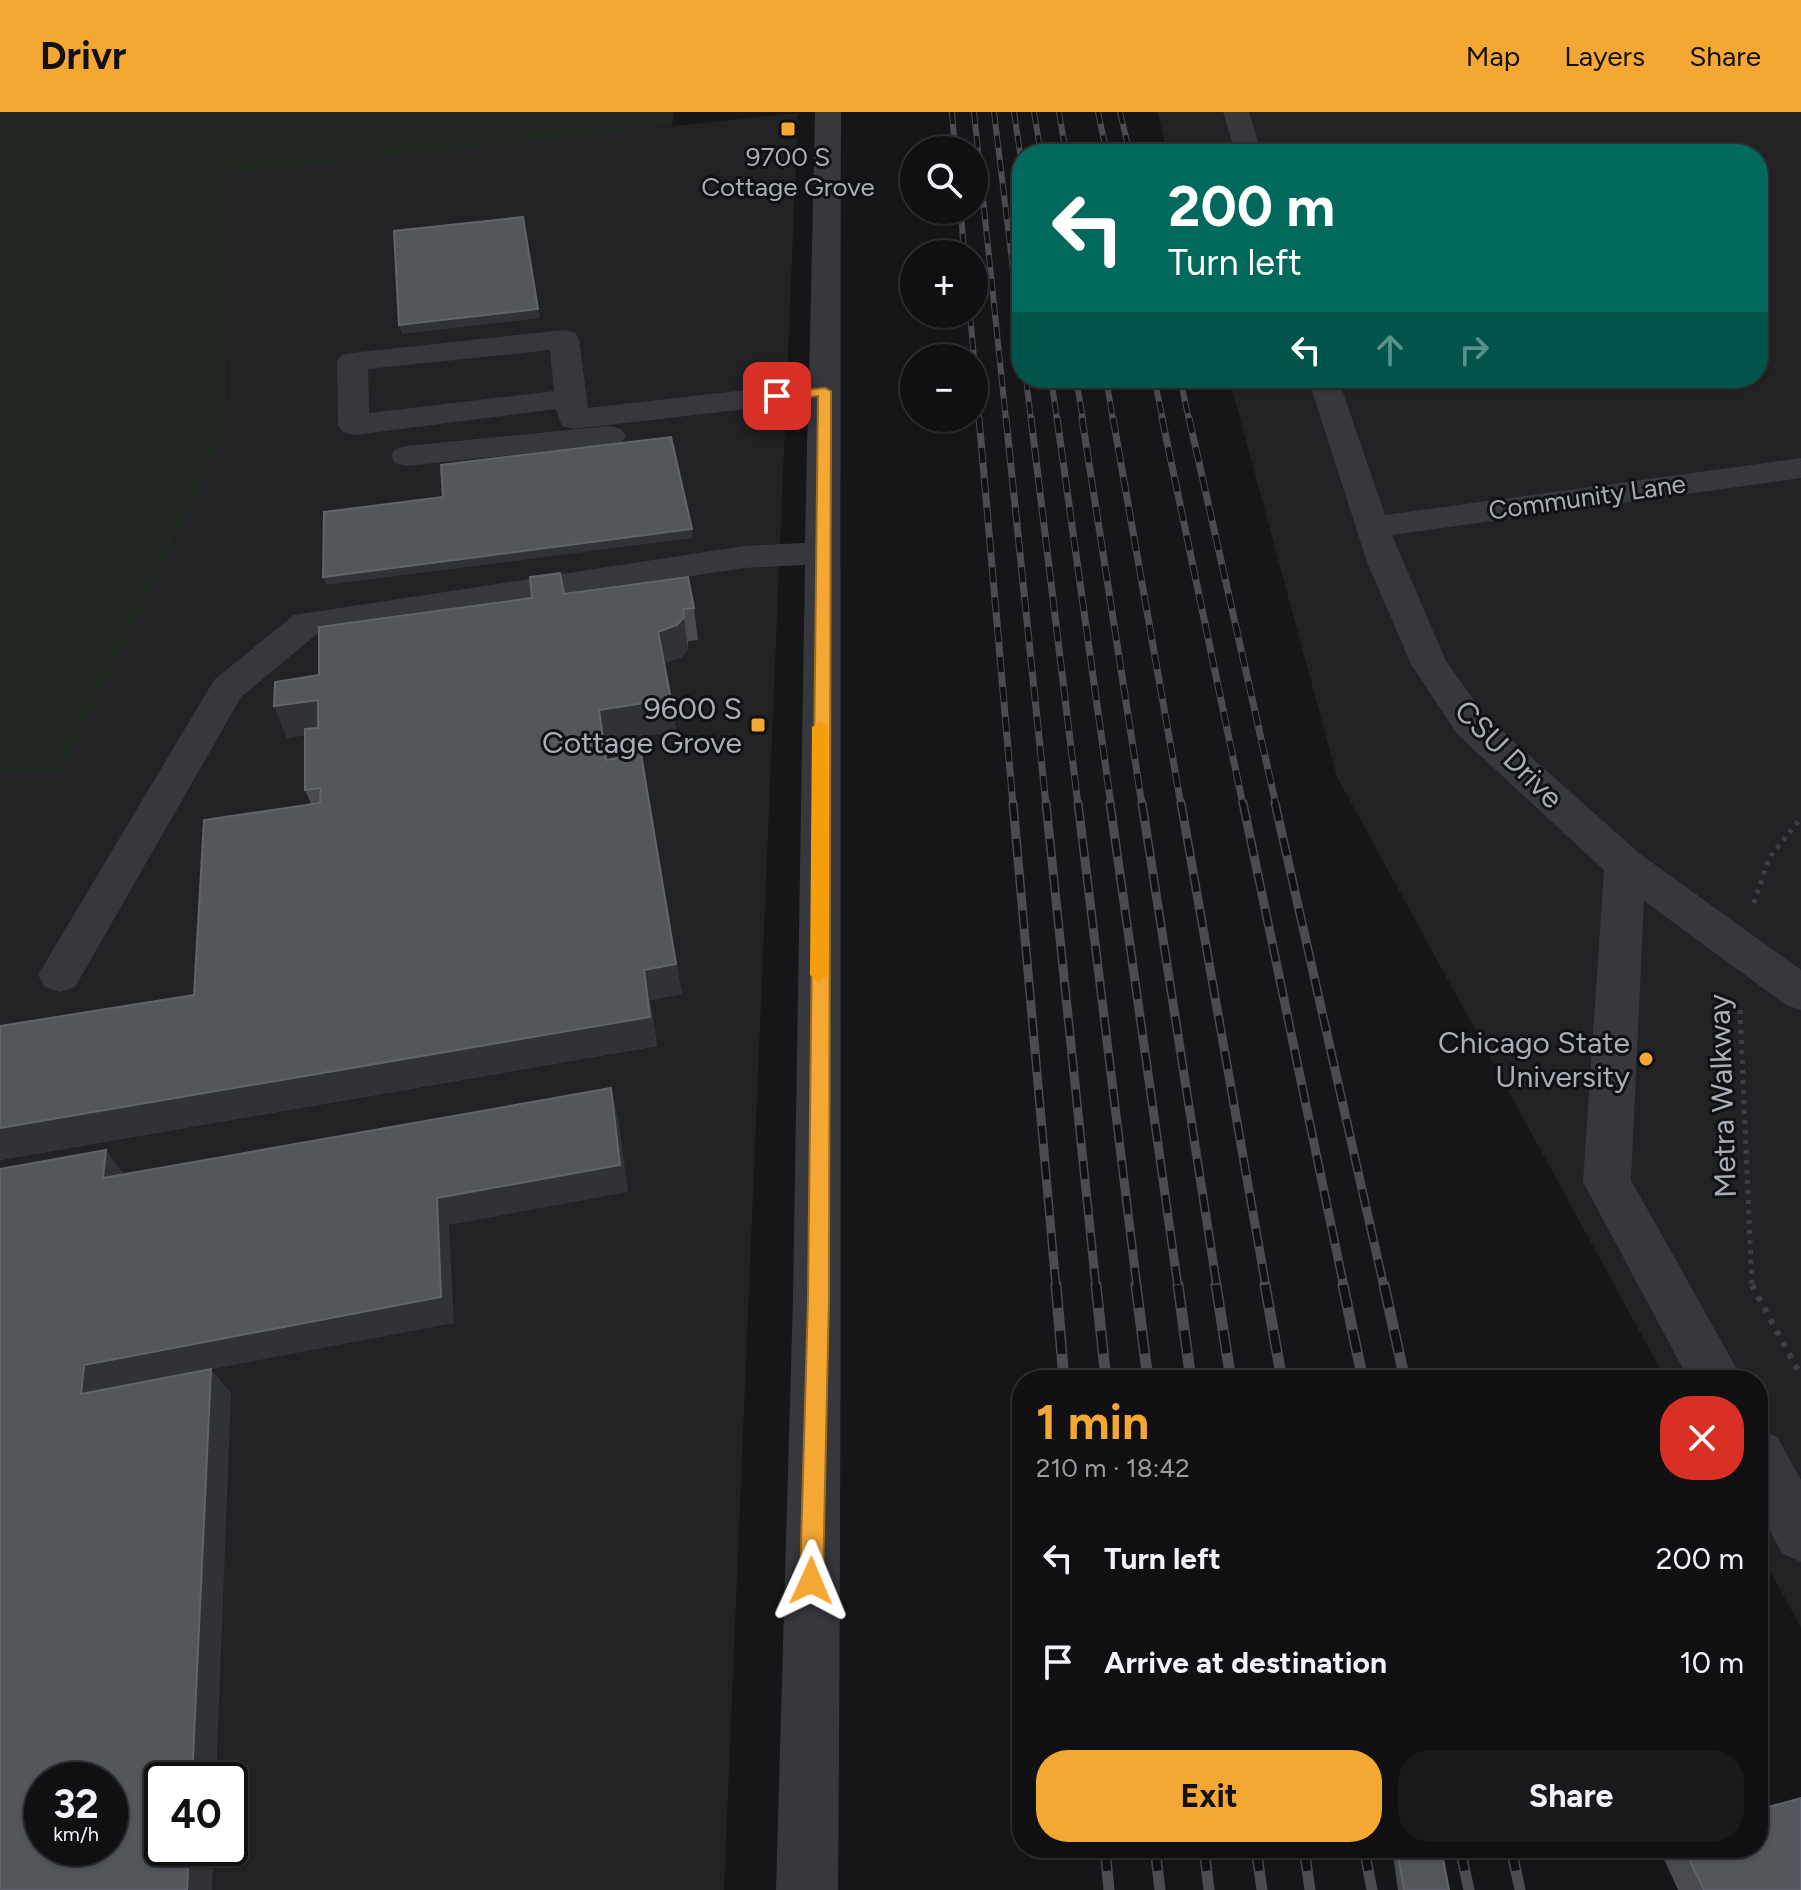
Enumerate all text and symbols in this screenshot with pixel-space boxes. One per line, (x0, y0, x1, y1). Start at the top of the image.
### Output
text: Drivr (40, 33, 127, 79)
text: Map (1466, 39, 1520, 73)
text: Layers (1564, 39, 1645, 73)
text: Share (1689, 39, 1761, 73)
marker: 9700 S Cottage Grove (779, 120, 797, 138)
map controls (900, 136, 988, 432)
button: search (900, 136, 988, 224)
place label: 9700 S Cottage Grove (701, 141, 875, 203)
text: 200 m (1168, 173, 1335, 240)
icon: left (1036, 176, 1140, 280)
button: + (900, 240, 988, 328)
text: Turn left (1168, 241, 1302, 284)
icon: left (1284, 328, 1328, 372)
icon: ahead (1368, 328, 1412, 372)
icon: right (1452, 328, 1496, 372)
button: − (900, 344, 988, 432)
pin (743, 362, 811, 430)
icon: arrive (755, 374, 799, 418)
street label: Community Lane (1486, 467, 1688, 527)
place label: 9600 S Cottage Grove (542, 690, 742, 761)
street label: CSU Drive (1447, 692, 1571, 816)
marker: 9600 S Cottage Grove (749, 716, 767, 734)
street label: Metra Walkway (1700, 993, 1744, 1199)
place label: Chicago State University (1438, 1024, 1630, 1095)
marker: Chicago State University (1637, 1050, 1655, 1068)
text: 1 min (1036, 1393, 1149, 1451)
button: close (1660, 1396, 1744, 1480)
text: 210 m · 18:42 (1036, 1452, 1190, 1484)
icon: left (1036, 1536, 1080, 1580)
position arrow (769, 1539, 853, 1623)
text: Turn left (1104, 1540, 1221, 1577)
text: 200 m (1656, 1540, 1744, 1577)
icon: arrive (1036, 1640, 1080, 1684)
text: Arrive at destination (1104, 1644, 1387, 1681)
text: 10 m (1679, 1644, 1744, 1681)
button: Exit (1036, 1750, 1382, 1842)
button: Share (1398, 1750, 1744, 1842)
speed limit sign: 40 (144, 1762, 248, 1866)
text: 32 (53, 1780, 99, 1828)
text: km/h (53, 1822, 99, 1846)

